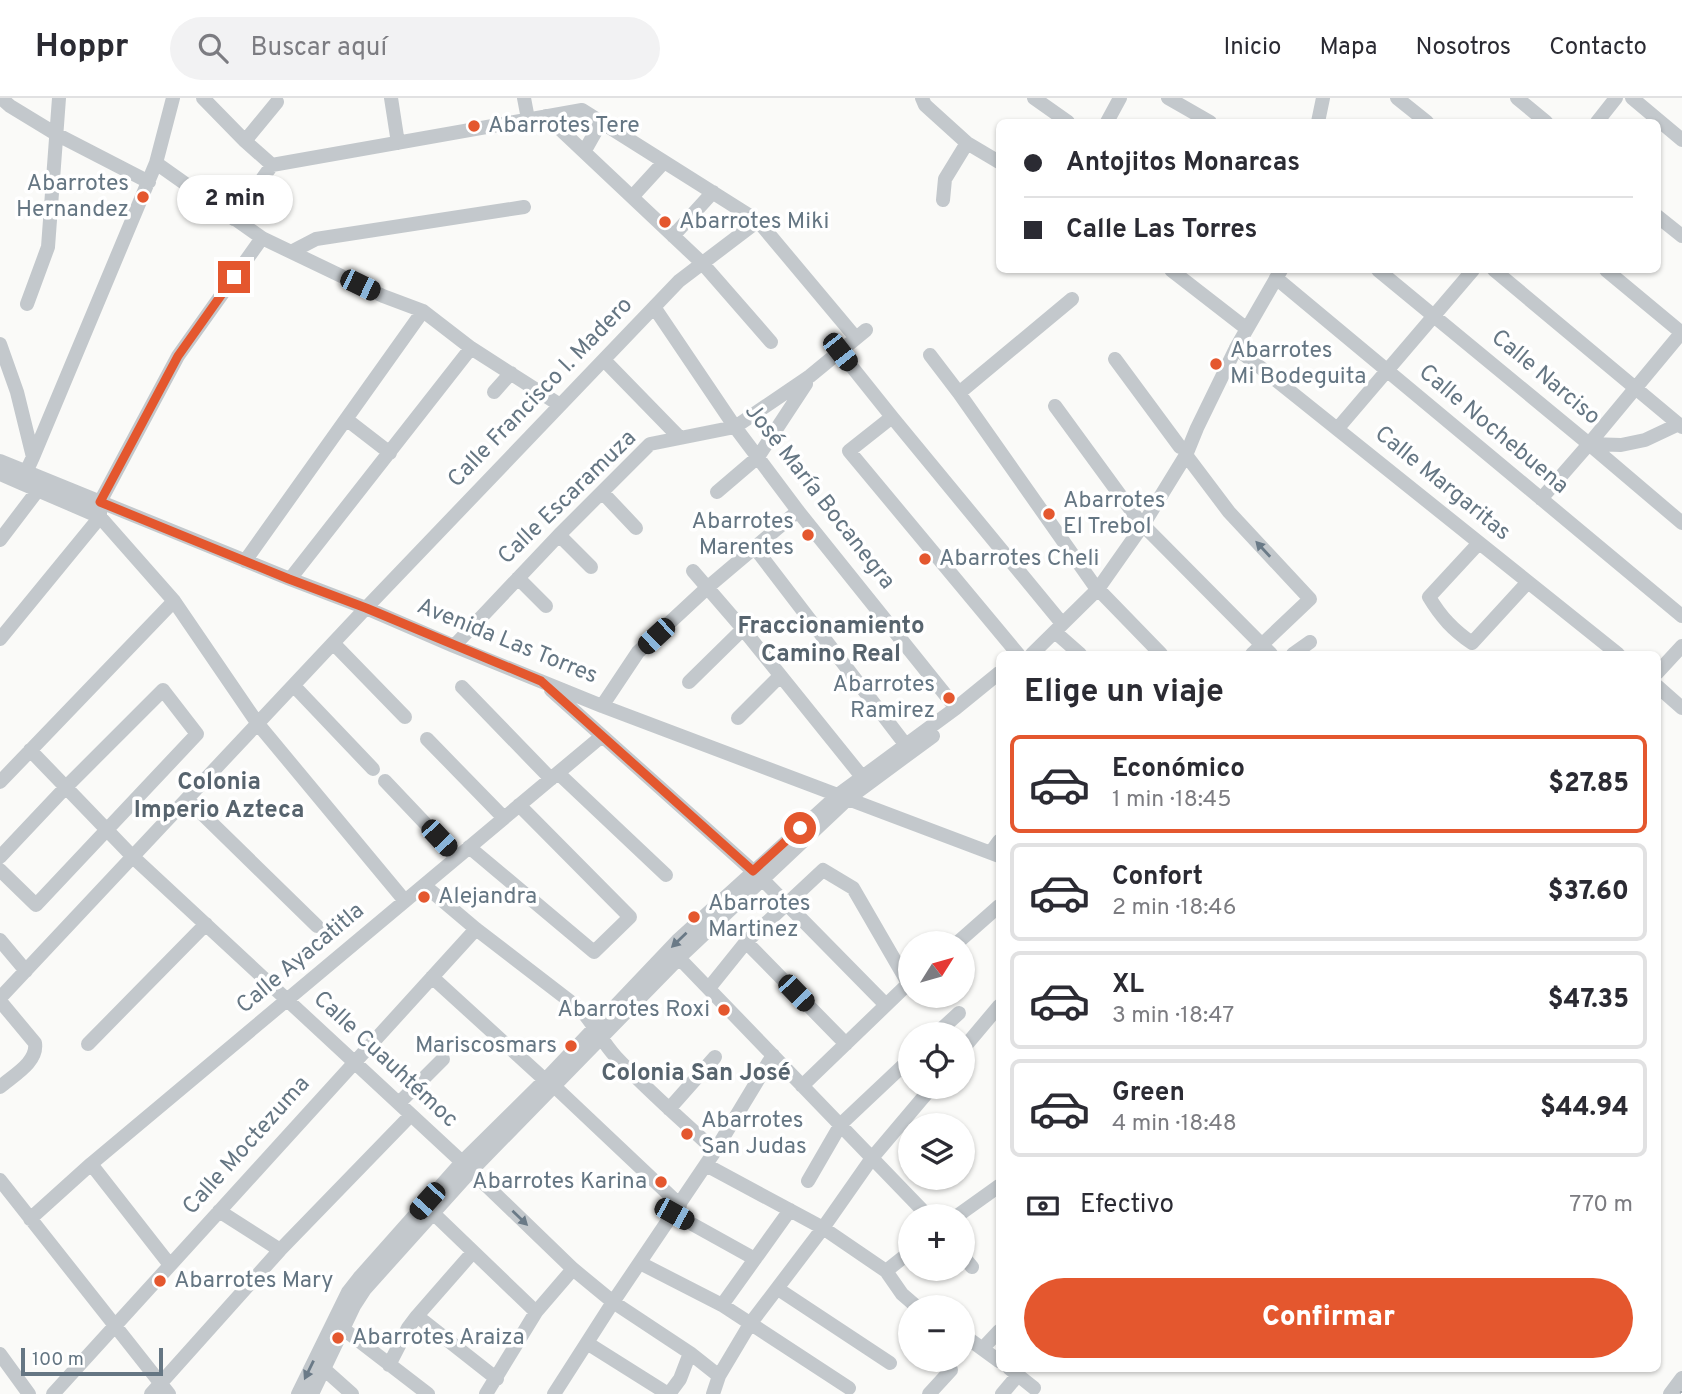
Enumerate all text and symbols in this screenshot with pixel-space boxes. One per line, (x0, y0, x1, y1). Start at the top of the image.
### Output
search box (170, 17, 660, 80)
text: Hoppr (35, 27, 128, 69)
icon: search (194, 29, 232, 67)
text: Buscar aquí (250, 32, 387, 65)
text: Inicio (1224, 33, 1281, 63)
text: Mapa (1319, 33, 1378, 63)
text: Nosotros (1416, 33, 1511, 63)
text: Contacto (1549, 33, 1647, 63)
place label: Abarrotes Tere (488, 112, 640, 141)
marker: Abarrotes Tere (466, 118, 482, 134)
text: Antojitos Monarcas (1066, 147, 1300, 180)
place label: Abarrotes Hernandez (16, 170, 129, 225)
callout: 2 min (176, 176, 292, 225)
text: 2 min (205, 185, 265, 214)
marker: Abarrotes Hernandez (135, 189, 151, 205)
place label: Abarrotes Miki (679, 208, 829, 237)
marker: Abarrotes Miki (657, 214, 673, 230)
text: Calle Las Torres (1066, 214, 1257, 247)
route end (218, 261, 250, 293)
car (337, 266, 384, 304)
street label: Calle Francisco I. Madero (442, 292, 640, 494)
street label: Calle Narciso (1484, 324, 1606, 432)
car (819, 329, 862, 375)
place label: Abarrotes Mi Bodeguita (1230, 337, 1366, 392)
marker: Abarrotes Mi Bodeguita (1208, 356, 1224, 372)
street label: Calle Nochebuena (1412, 359, 1574, 501)
street label: José María Bocanegra (737, 398, 901, 596)
street label: Calle Margaritas (1368, 420, 1516, 548)
street label: Calle Escaramuza (493, 425, 643, 571)
place label: Abarrotes El Trebol (1063, 487, 1165, 542)
marker: Abarrotes El Trebol (1041, 506, 1057, 522)
place label: Abarrotes Marentes (692, 508, 794, 563)
marker: Abarrotes Marentes (800, 527, 816, 543)
one-way arrow (1256, 541, 1272, 558)
place label: Abarrotes Cheli (939, 545, 1099, 574)
marker: Abarrotes Cheli (917, 551, 933, 567)
street label: Avenida Las Torres (412, 593, 602, 691)
district label: Fraccionamiento Camino Real (738, 612, 924, 670)
car (634, 614, 679, 658)
place label: Abarrotes Ramirez (833, 671, 935, 726)
text: Elige un viaje (1024, 673, 1224, 713)
marker: Abarrotes Ramirez (941, 690, 957, 706)
icon: car (1028, 753, 1091, 816)
text: Económico (1112, 753, 1245, 786)
district label: Colonia Imperio Azteca (134, 768, 304, 826)
text: $27.85 (1548, 768, 1629, 801)
text: 1 min · 18:45 (1112, 786, 1231, 815)
route start (784, 812, 816, 844)
car (417, 815, 462, 861)
icon: car (1028, 861, 1091, 924)
text: Confort (1112, 861, 1203, 894)
text: $37.60 (1548, 876, 1629, 909)
place label: Alejandra (438, 883, 537, 912)
marker: Alejandra (416, 889, 432, 905)
place label: Abarrotes Martinez (708, 890, 810, 945)
text: 2 min · 18:46 (1112, 894, 1236, 923)
street label: Calle Ayacatitla (231, 897, 371, 1021)
marker: Abarrotes Martinez (686, 909, 702, 925)
north arrow (898, 931, 975, 1008)
map controls (898, 931, 975, 1372)
one-way arrow (671, 932, 687, 948)
icon: car (1028, 969, 1091, 1032)
text: XL (1112, 969, 1144, 1002)
car (774, 971, 819, 1015)
text: $47.35 (1548, 984, 1629, 1017)
street label: Calle Cuauhtémoc (306, 985, 464, 1135)
place label: Abarrotes Roxi (557, 996, 710, 1025)
marker: Abarrotes Roxi (716, 1002, 732, 1018)
text: 3 min · 18:47 (1112, 1002, 1234, 1031)
button: locate (898, 1022, 975, 1099)
place label: Mariscosmars (415, 1032, 557, 1061)
marker: Mariscosmars (563, 1038, 579, 1054)
district label: Colonia San José (601, 1059, 791, 1089)
street label: Calle Moctezuma (177, 1071, 317, 1221)
icon: car (1028, 1077, 1091, 1140)
text: Green (1112, 1077, 1185, 1110)
text: $44.94 (1540, 1092, 1629, 1125)
place label: Abarrotes San Judas (701, 1107, 807, 1162)
text: 4 min · 18:48 (1112, 1110, 1237, 1139)
button: layers (898, 1113, 975, 1190)
marker: Abarrotes San Judas (679, 1126, 695, 1142)
place label: Abarrotes Karina (472, 1168, 647, 1197)
marker: Abarrotes Karina (653, 1174, 669, 1190)
car (406, 1178, 449, 1224)
icon: cash (1024, 1187, 1062, 1225)
text: Efectivo (1080, 1189, 1174, 1222)
text: 770 m (1569, 1191, 1633, 1220)
car (651, 1195, 698, 1233)
button: + (898, 1204, 975, 1281)
one-way arrow (512, 1210, 529, 1227)
place label: Abarrotes Mary (174, 1267, 333, 1296)
marker: Abarrotes Mary (152, 1273, 168, 1289)
button: Confirmar (1024, 1278, 1633, 1358)
button: − (898, 1295, 975, 1372)
place label: Abarrotes Araiza (352, 1324, 525, 1353)
marker: Abarrotes Araiza (330, 1330, 346, 1346)
scale bar (21, 1345, 163, 1377)
text: 100 m (32, 1348, 84, 1372)
one-way arrow (304, 1360, 315, 1380)

